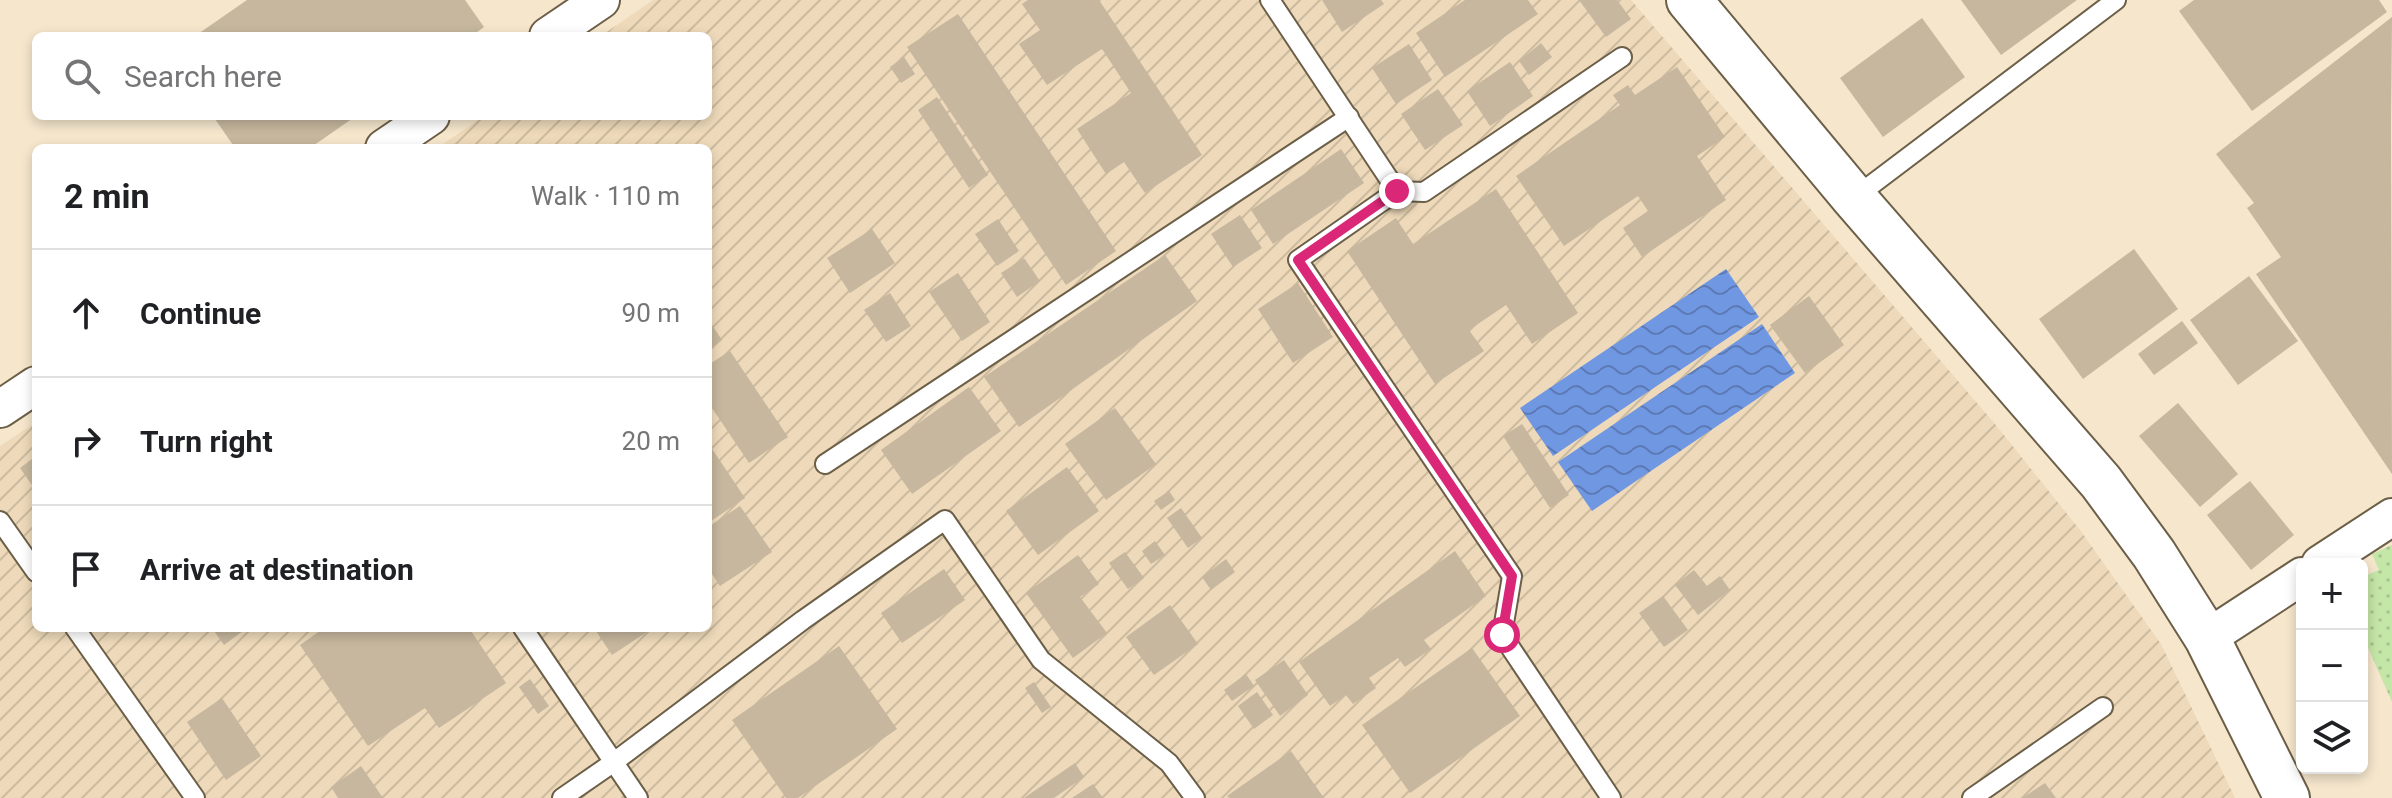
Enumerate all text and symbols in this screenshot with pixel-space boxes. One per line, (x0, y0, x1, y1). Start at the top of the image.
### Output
search box (32, 32, 712, 120)
icon: search (60, 54, 104, 98)
text: Search here (124, 59, 282, 94)
route end (1379, 173, 1415, 209)
text: 2 min (64, 176, 149, 216)
text: Walk · 110 m (531, 181, 680, 211)
icon: ahead (64, 291, 108, 335)
text: Continue (140, 296, 261, 331)
text: 90 m (622, 298, 680, 328)
icon: right (64, 419, 108, 463)
text: Turn right (140, 424, 273, 459)
text: 20 m (622, 426, 680, 456)
icon: arrive (64, 547, 108, 591)
text: Arrive at destination (140, 552, 414, 587)
map controls (2296, 558, 2368, 774)
button: + (2296, 558, 2368, 630)
route start (1484, 617, 1520, 653)
button: − (2296, 630, 2368, 702)
button: layers (2296, 702, 2368, 774)

